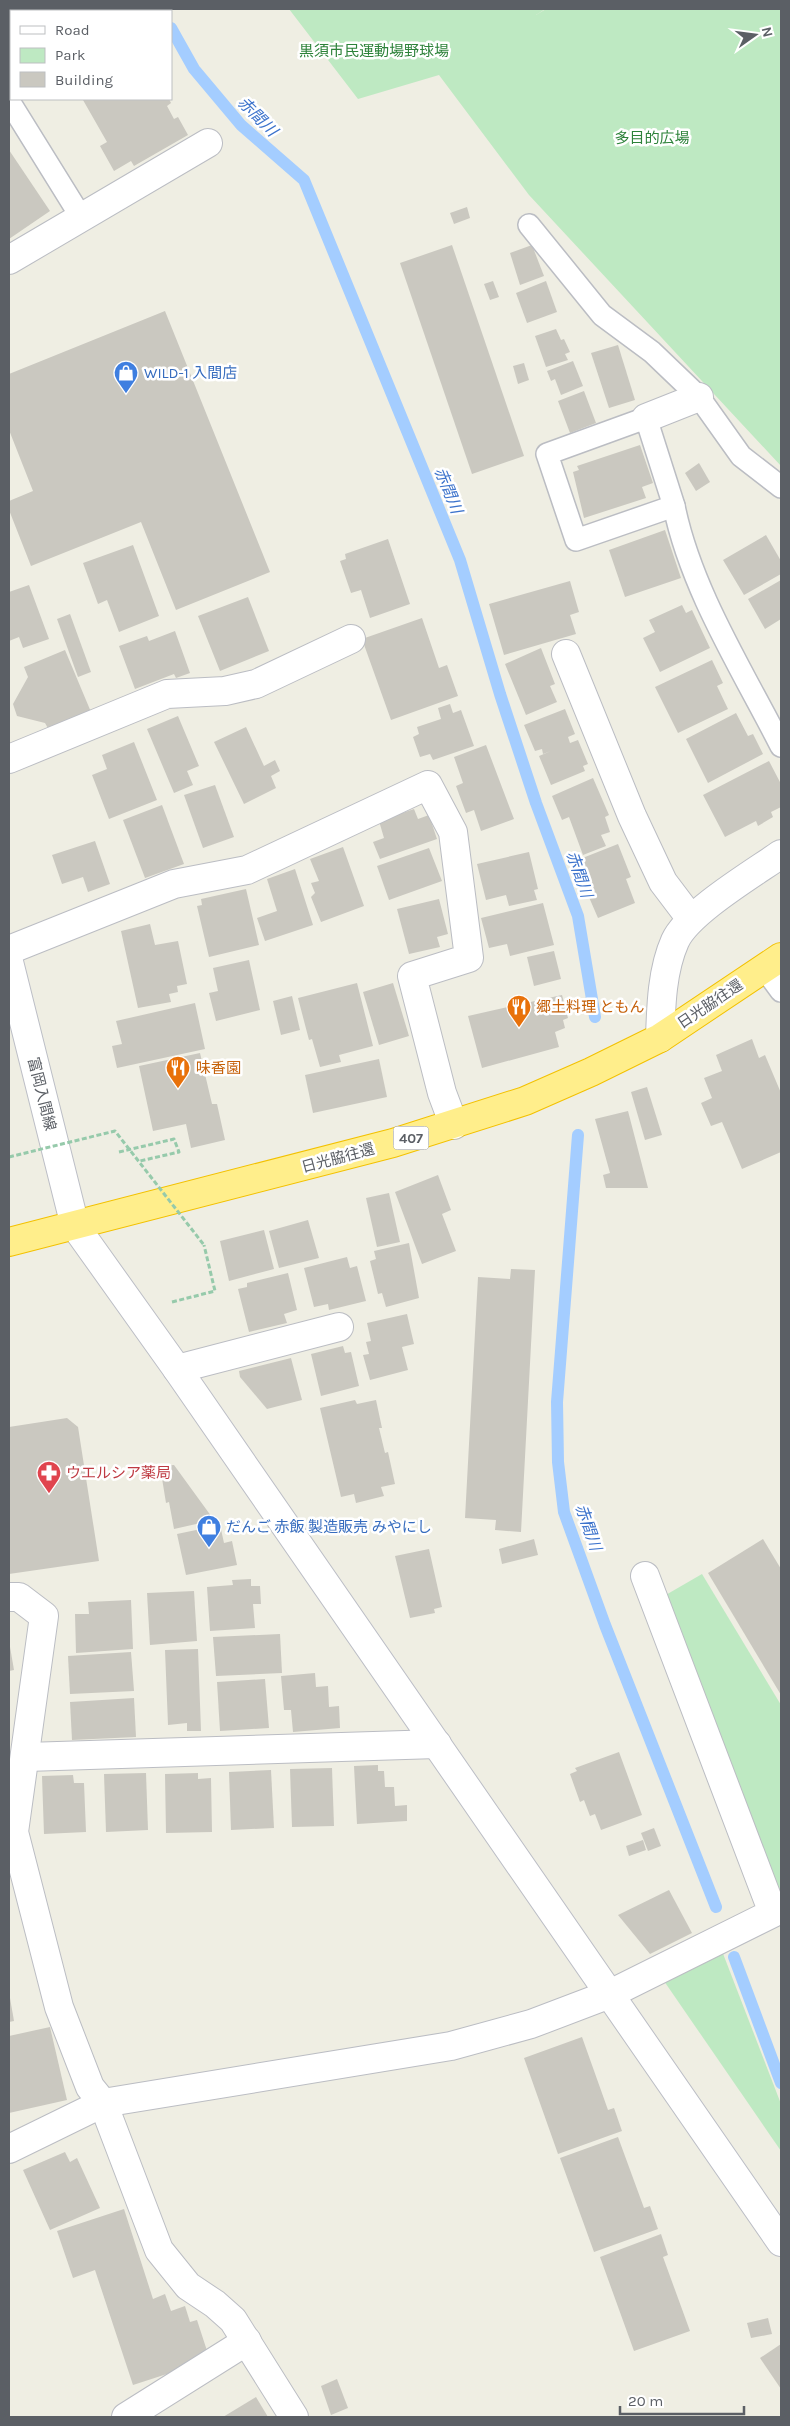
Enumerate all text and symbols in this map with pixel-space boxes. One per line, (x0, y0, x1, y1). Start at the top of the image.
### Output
legend (10, 10, 172, 100)
north arrow (730, 10, 780, 60)
text: Road (55, 21, 90, 39)
text: N (758, 25, 777, 39)
park label: 黒須市民運動場野球場 (299, 42, 449, 60)
text: Park (55, 46, 85, 64)
text: Building (55, 71, 113, 89)
water label: 赤間川 (234, 93, 283, 141)
park label: 多目的広場 (614, 129, 690, 147)
shop icon: WILD-1 入間店 (113, 360, 139, 394)
place label: WILD-1 入間店 (144, 364, 237, 382)
water label: 赤間川 (431, 464, 467, 518)
water label: 赤間川 (563, 848, 597, 902)
street label: 日光脇往還 (674, 976, 746, 1032)
restaurant icon: 郷土料理 ともん (506, 994, 532, 1028)
place label: 郷土料理 ともん (536, 998, 645, 1016)
street label: 富岡入間線 (24, 1055, 60, 1133)
restaurant icon: 味香園 (165, 1055, 191, 1089)
place label: 味香園 (196, 1059, 241, 1077)
road number: 407 (394, 1126, 428, 1150)
street label: 日光脇往還 (299, 1140, 377, 1176)
pharmacy icon: ウエルシア薬局 (36, 1460, 62, 1494)
place label: ウエルシア薬局 (66, 1464, 171, 1482)
water label: 赤間川 (572, 1501, 606, 1555)
shop icon: だんご 赤飯 製造販売 みやにし (196, 1514, 222, 1548)
place label: だんご 赤飯 製造販売 みやにし (226, 1518, 432, 1536)
scale bar (620, 2384, 744, 2416)
text: 20 m (628, 2392, 663, 2410)

